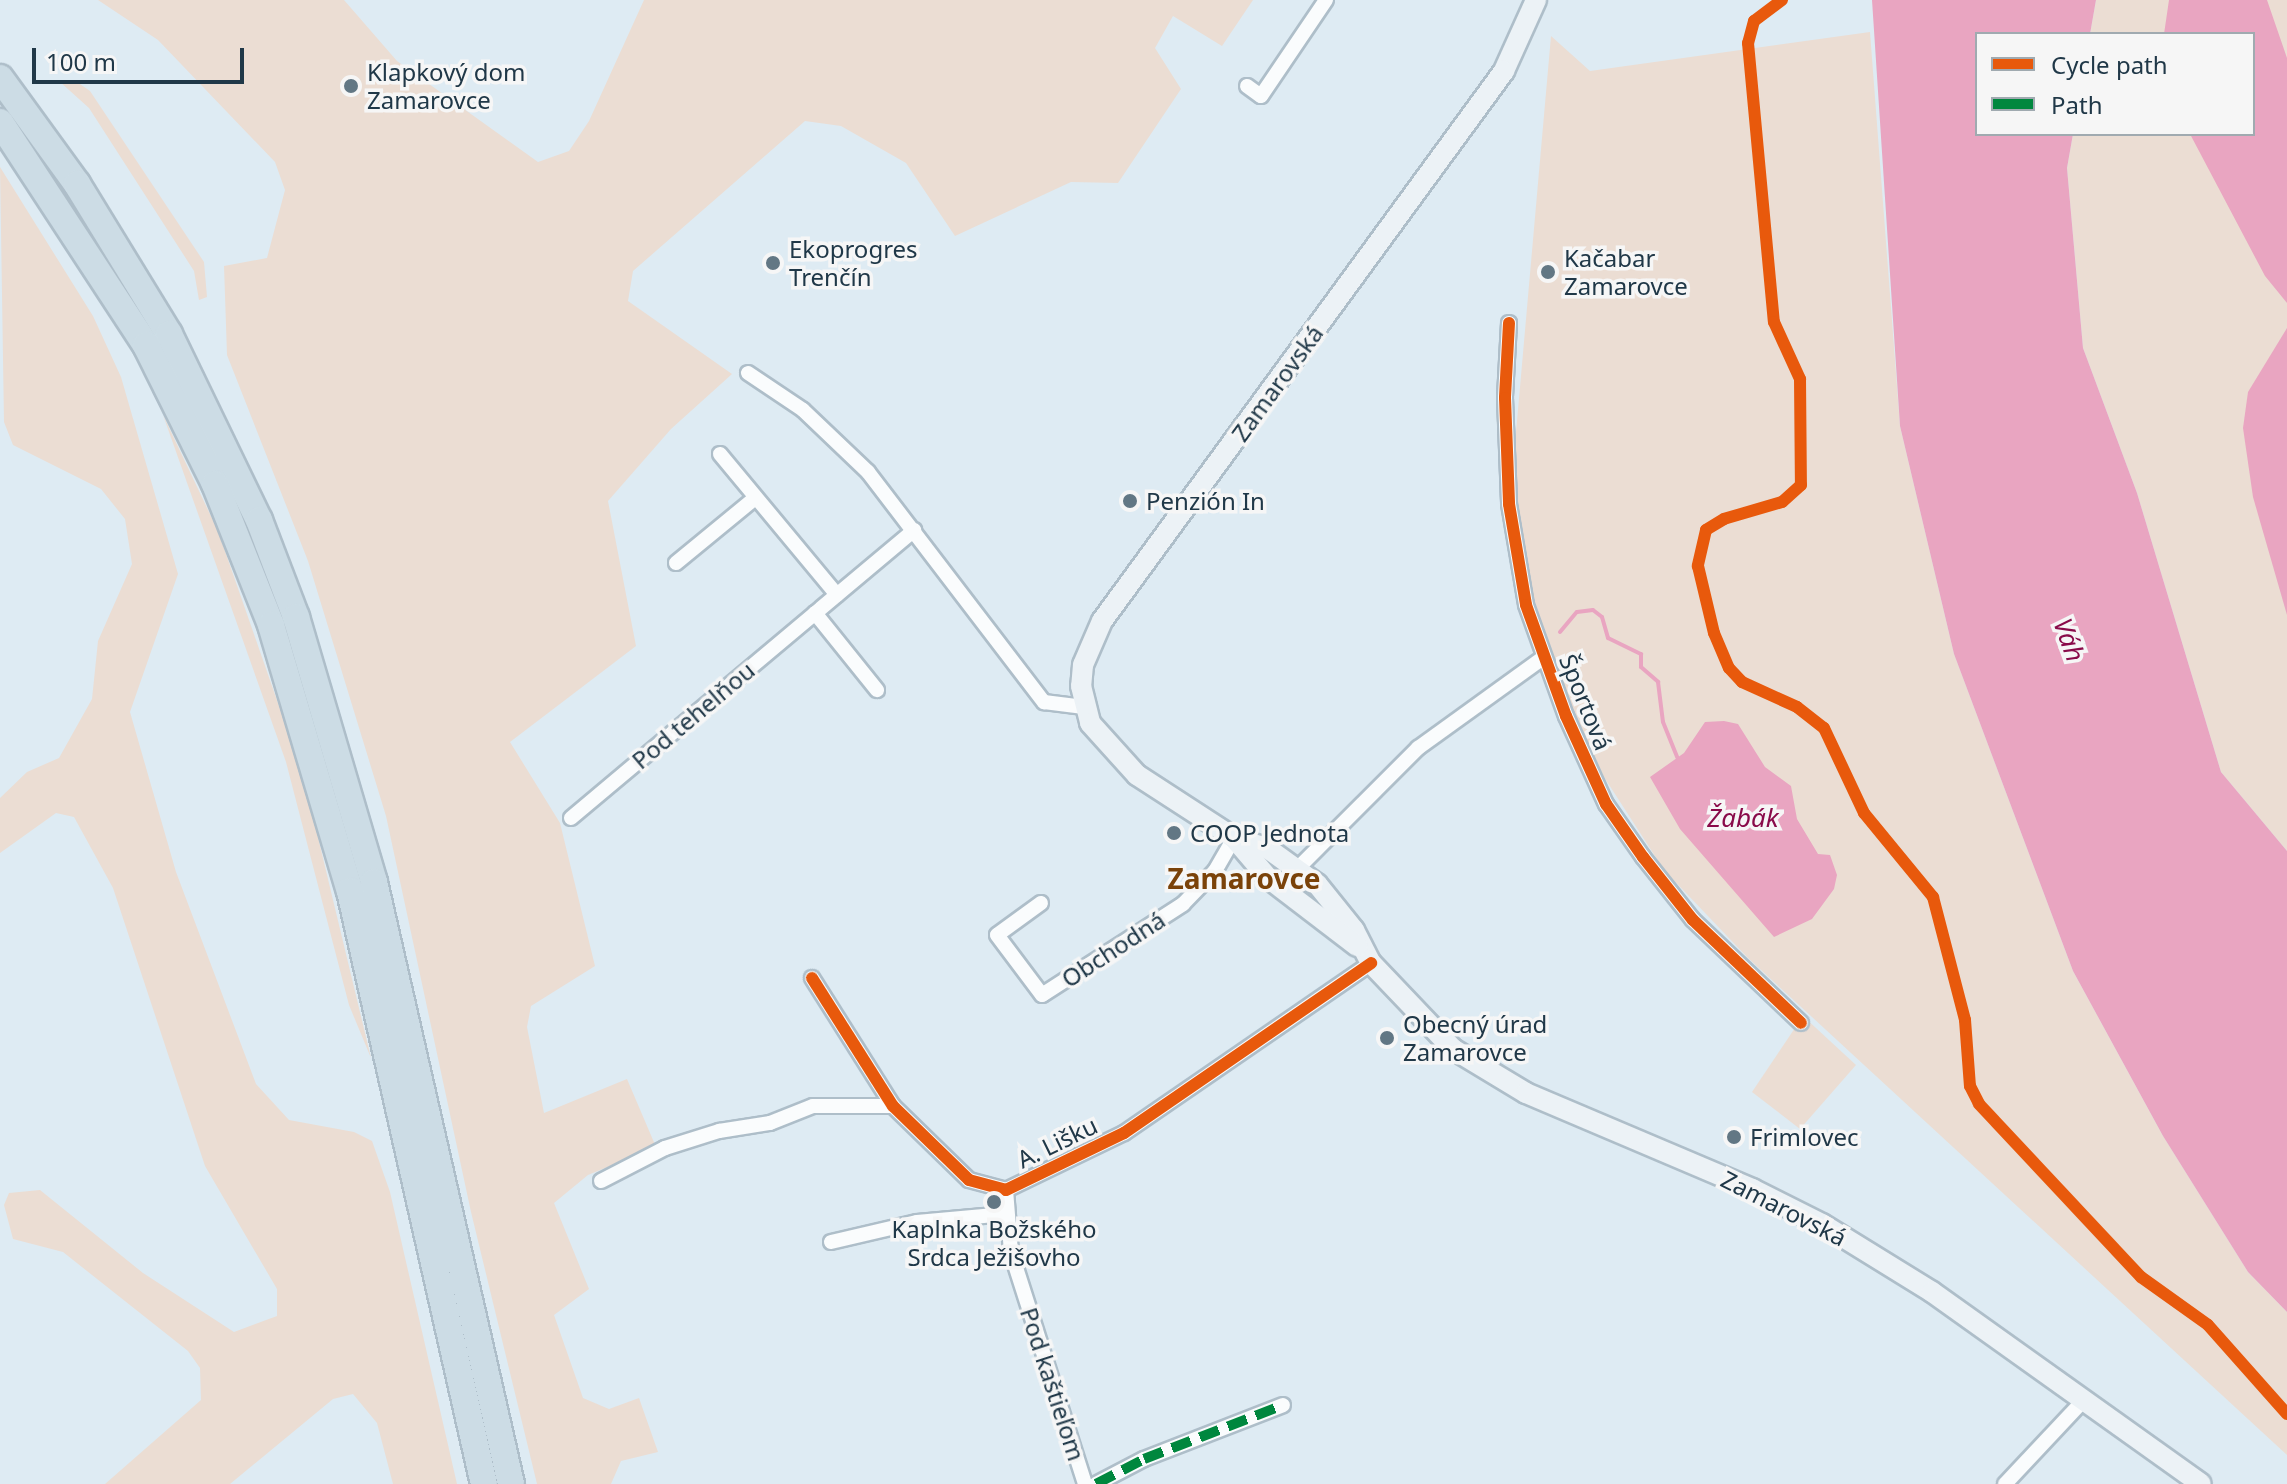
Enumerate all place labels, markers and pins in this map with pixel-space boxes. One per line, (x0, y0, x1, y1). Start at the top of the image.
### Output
place label: Klapkový dom Zamarovce (367, 58, 526, 114)
marker: Klapkový dom Zamarovce (342, 77, 360, 95)
place label: Ekoprogres Trenčín (789, 235, 918, 291)
place label: Kačabar Zamarovce (1564, 244, 1688, 300)
marker: Ekoprogres Trenčín (764, 254, 782, 272)
marker: Kačabar Zamarovce (1539, 263, 1557, 281)
place label: Penzión In (1146, 487, 1265, 515)
marker: Penzión In (1121, 492, 1139, 510)
place label: COOP Jednota (1190, 819, 1349, 847)
marker: COOP Jednota (1165, 824, 1183, 842)
place label: Obecný úrad Zamarovce (1403, 1010, 1547, 1066)
marker: Obecný úrad Zamarovce (1378, 1029, 1396, 1047)
place label: Frimlovec (1750, 1123, 1858, 1151)
marker: Frimlovec (1725, 1128, 1743, 1146)
marker: Kaplnka Božského Srdca Ježišovho (985, 1193, 1003, 1211)
place label: Kaplnka Božského Srdca Ježišovho (892, 1215, 1096, 1271)

